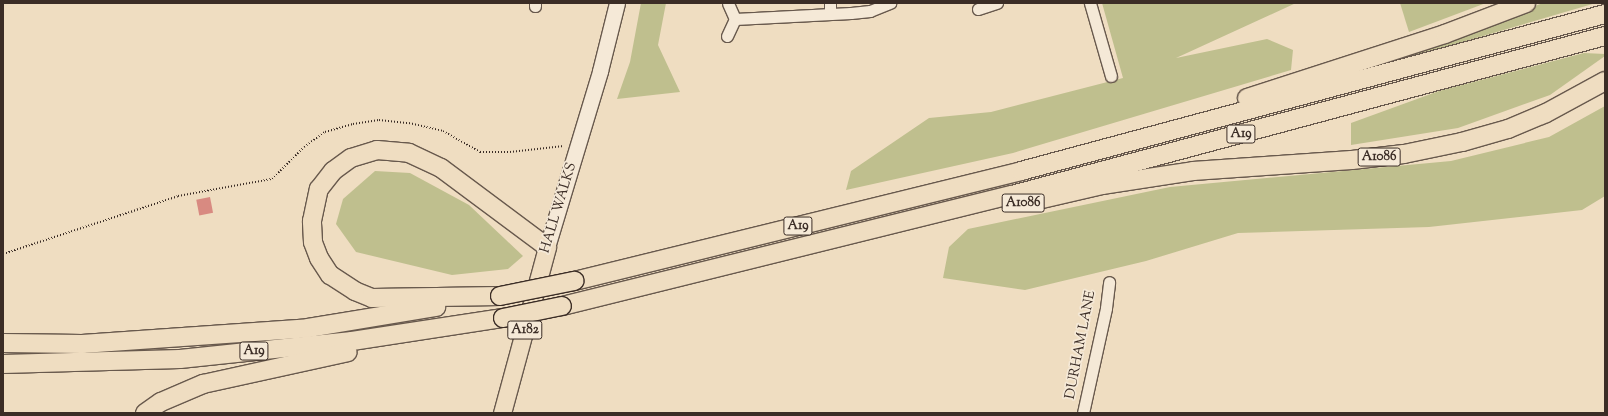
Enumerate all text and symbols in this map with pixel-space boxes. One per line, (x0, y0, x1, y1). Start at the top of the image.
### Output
road number: A19 (1226, 123, 1256, 145)
road number: A1086 (1357, 146, 1401, 168)
street label: HALL WALKS (537, 161, 581, 255)
road number: A1086 (1001, 192, 1045, 214)
road number: A19 (783, 215, 813, 237)
street label: DURHAM LANE (1062, 289, 1100, 401)
road number: A182 (507, 319, 543, 341)
road number: A19 (239, 340, 269, 362)

